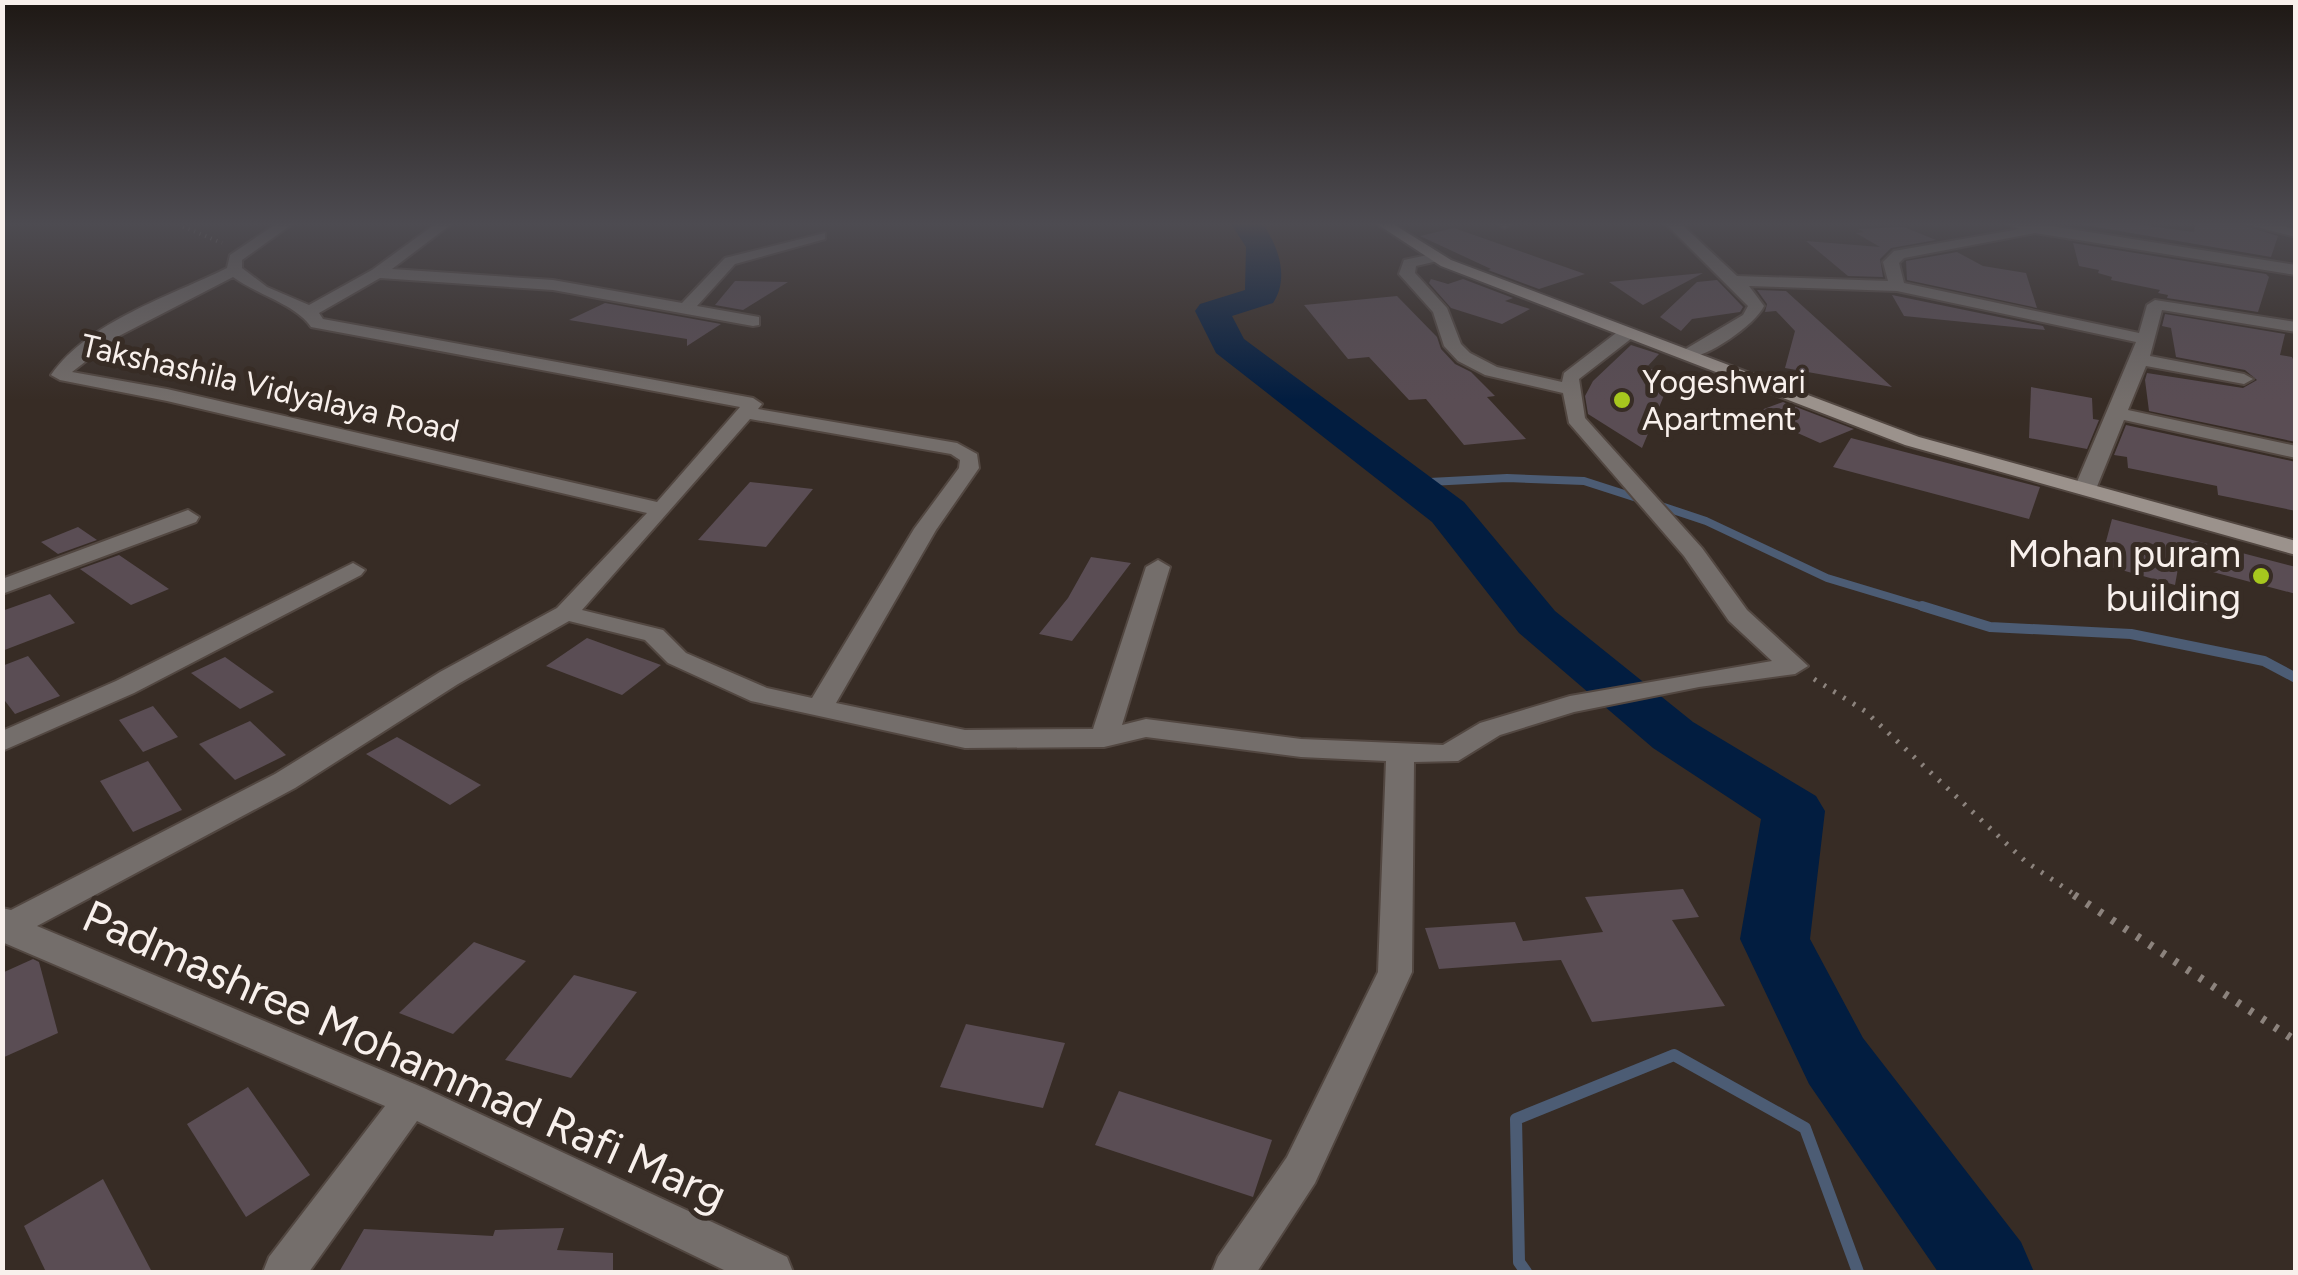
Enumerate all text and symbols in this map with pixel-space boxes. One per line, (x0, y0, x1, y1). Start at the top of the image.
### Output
street label: Takshashila Vidyalaya Road (77, 326, 463, 450)
place label: Yogeshwari Apartment (1642, 363, 1806, 438)
marker: Yogeshwari Apartment (1611, 389, 1633, 411)
place label: Mohan puram building (2007, 531, 2241, 621)
marker: Mohan puram building (2250, 565, 2272, 587)
street label: Padmashree Mohammad Rafi Marg (75, 888, 735, 1222)

